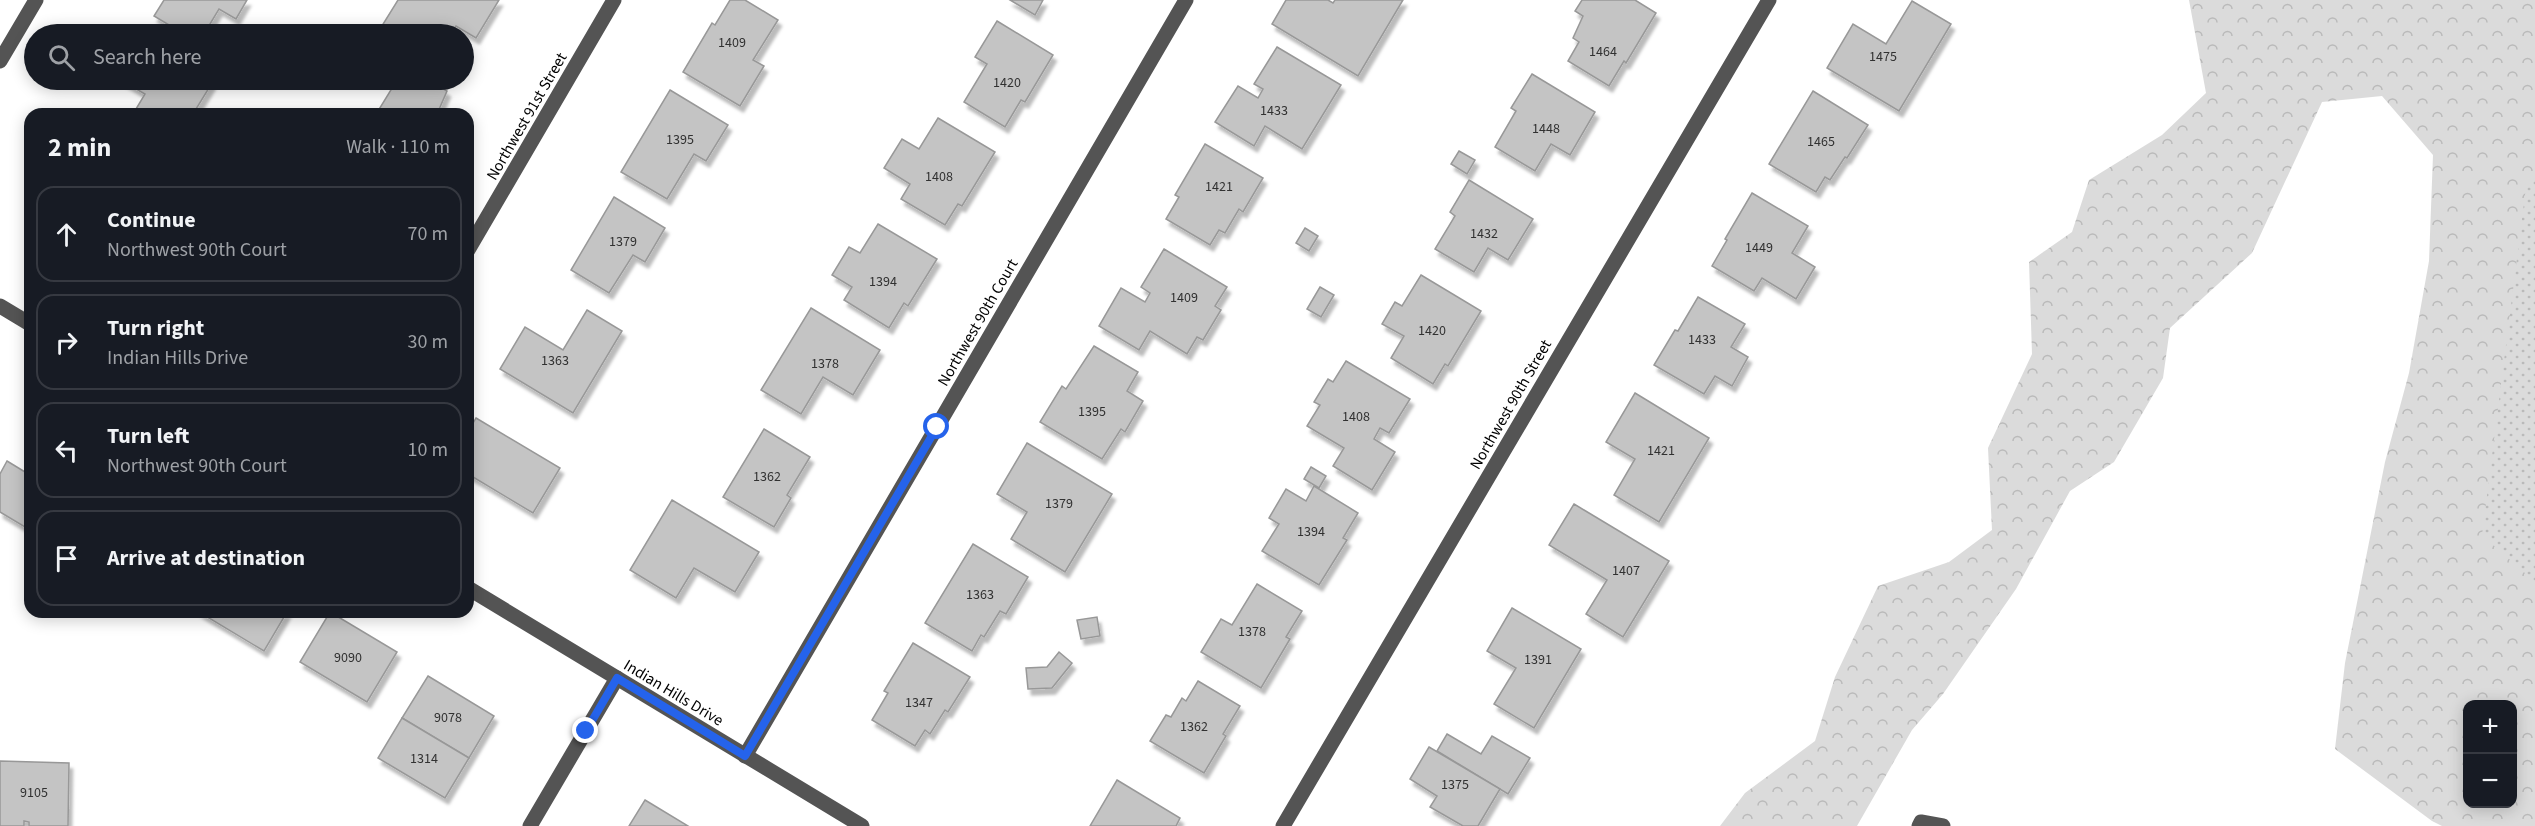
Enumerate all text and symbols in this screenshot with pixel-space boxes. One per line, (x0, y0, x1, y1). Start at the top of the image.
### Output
search box (24, 24, 474, 90)
house number: 1409 (718, 33, 746, 53)
icon: search (45, 41, 78, 74)
text: Search here (93, 41, 201, 73)
house number: 1464 (1589, 42, 1617, 62)
house number: 1475 (1869, 47, 1897, 67)
street label: Northwest 91st Street (481, 48, 573, 184)
house number: 1420 (993, 73, 1021, 93)
house number: 1433 (1260, 101, 1288, 121)
house number: 1448 (1532, 119, 1560, 139)
text: 2 min (48, 129, 111, 166)
house number: 1395 (666, 130, 694, 150)
house number: 1465 (1807, 132, 1835, 152)
text: Walk · 110 m (346, 133, 450, 161)
house number: 1408 (925, 167, 953, 187)
house number: 1421 (1205, 177, 1233, 197)
text: Continue (107, 204, 196, 236)
icon: ahead (50, 218, 83, 251)
text: 70 m (408, 220, 448, 248)
house number: 1432 (1470, 224, 1498, 244)
house number: 1379 (609, 232, 637, 252)
text: Northwest 90th Court (107, 236, 287, 264)
house number: 1449 (1745, 238, 1773, 258)
street label: Northwest 90th Court (932, 254, 1024, 390)
house number: 1394 (869, 272, 897, 292)
house number: 1409 (1170, 288, 1198, 308)
text: Turn right (107, 312, 204, 344)
house number: 1420 (1418, 321, 1446, 341)
icon: right (50, 326, 83, 359)
text: 30 m (408, 328, 448, 356)
house number: 1433 (1688, 330, 1716, 350)
street label: Northwest 90th Street (1465, 335, 1557, 473)
text: Indian Hills Drive (107, 344, 248, 372)
house number: 1363 (541, 351, 569, 371)
house number: 1378 (811, 354, 839, 374)
house number: 1395 (1078, 402, 1106, 422)
house number: 1408 (1342, 407, 1370, 427)
route start (923, 413, 949, 439)
text: Turn left (107, 420, 189, 452)
icon: left (50, 434, 83, 467)
text: 10 m (408, 436, 448, 464)
house number: 1421 (1647, 441, 1675, 461)
text: Northwest 90th Court (107, 452, 287, 480)
house number: 1362 (753, 467, 781, 487)
house number: 1379 (1045, 494, 1073, 514)
house number: 1394 (1297, 522, 1325, 542)
icon: arrive (50, 542, 83, 575)
text: Arrive at destination (107, 542, 305, 574)
house number: 1407 (1612, 561, 1640, 581)
house number: 1363 (966, 585, 994, 605)
house number: 1378 (1238, 622, 1266, 642)
house number: 9090 (334, 648, 362, 668)
house number: 1391 (1524, 650, 1552, 670)
street label: Indian Hills Drive (619, 654, 728, 731)
house number: 1347 (905, 693, 933, 713)
map controls (2463, 700, 2517, 808)
button: + (2463, 700, 2517, 754)
house number: 9078 (434, 708, 462, 728)
route end (572, 717, 598, 743)
house number: 1362 (1180, 717, 1208, 737)
house number: 1314 (410, 749, 438, 769)
button: − (2463, 754, 2517, 808)
house number: 1375 (1441, 775, 1469, 795)
house number: 9105 (20, 783, 48, 803)

